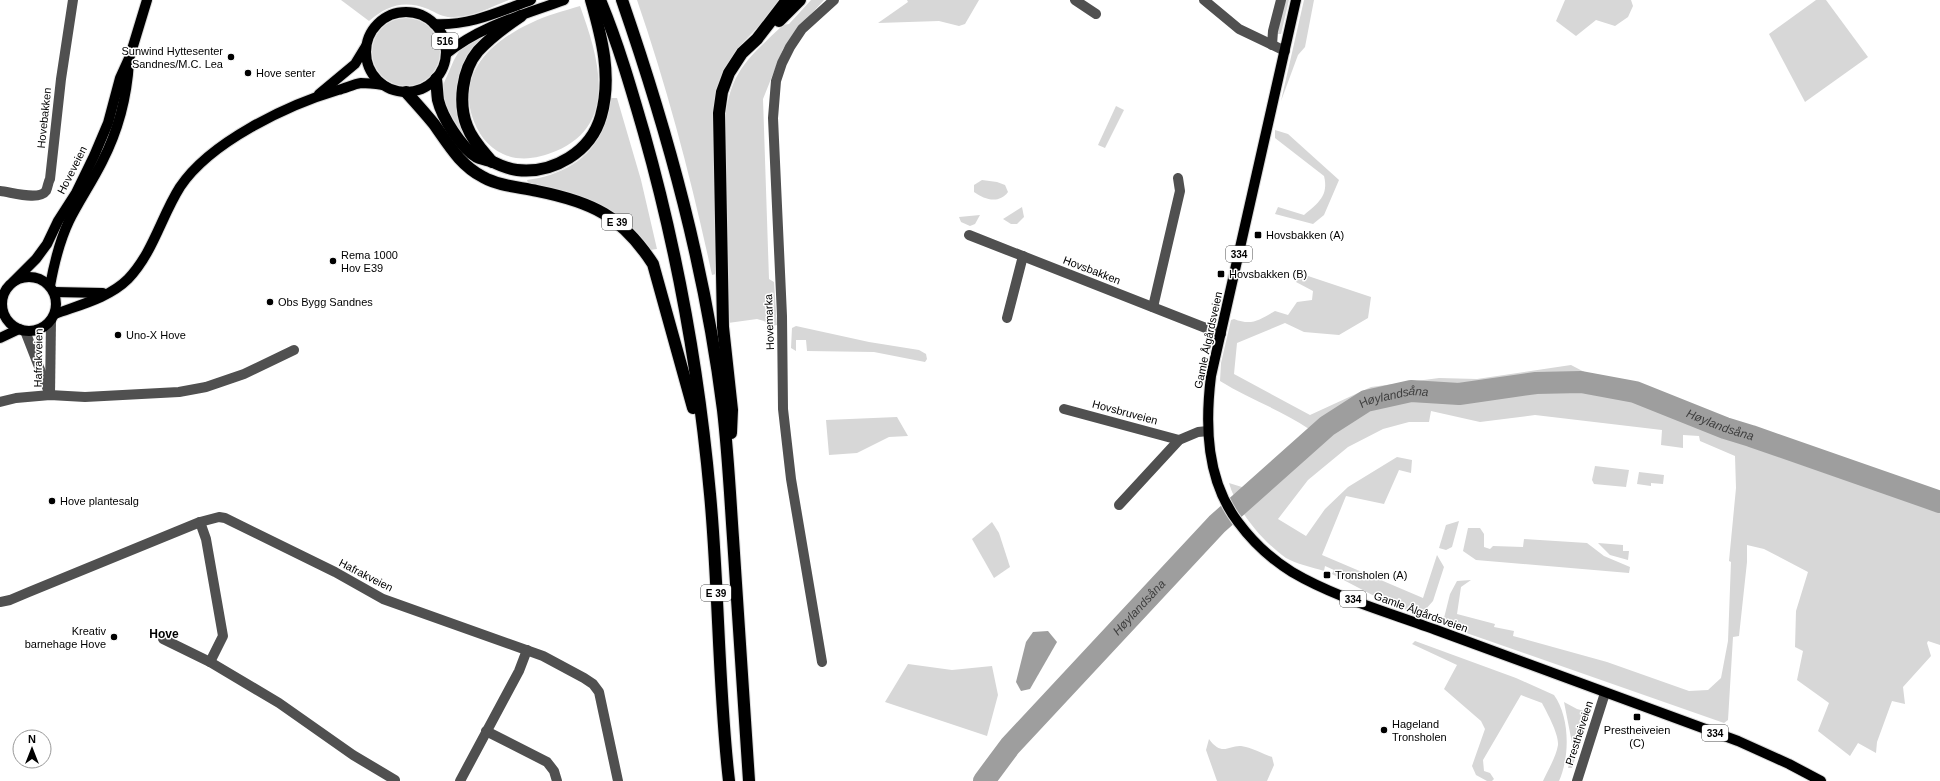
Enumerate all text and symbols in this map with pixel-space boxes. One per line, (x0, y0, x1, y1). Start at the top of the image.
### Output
road number: 516 (432, 33, 458, 49)
place label: Sunwind Hyttesenter Sandnes/M.C. Lea (122, 45, 224, 70)
marker: Sunwind Hyttesenter Sandnes/M.C. Lea (226, 52, 236, 62)
place label: Hove senter (256, 67, 316, 79)
marker: Hove senter (243, 68, 253, 78)
street label: Hovebakken (35, 87, 53, 149)
street label: Hoveveien (55, 144, 89, 196)
road number: E 39 (602, 214, 632, 230)
place label: Hovsbakken (A) (1266, 229, 1344, 241)
marker: Hovsbakken (A) (1253, 230, 1263, 240)
road number: 334 (1226, 246, 1252, 262)
place label: Rema 1000 Hov E39 (341, 249, 398, 274)
street label: Hovsbakken (1062, 254, 1122, 286)
marker: Rema 1000 Hov E39 (328, 256, 338, 266)
place label: Hovsbakken (B) (1229, 268, 1307, 280)
marker: Hovsbakken (B) (1216, 269, 1226, 279)
street label: Gamle Ålgårdsveien (1192, 290, 1224, 390)
street label: Hovemarka (762, 293, 776, 350)
place label: Obs Bygg Sandnes (278, 296, 373, 308)
marker: Obs Bygg Sandnes (265, 297, 275, 307)
street label: Hafrakveien (31, 329, 45, 387)
place label: Uno-X Hove (126, 329, 186, 341)
marker: Uno-X Hove (113, 330, 123, 340)
water label: Høylandsåna (1356, 384, 1429, 411)
street label: Hovsbruveien (1091, 397, 1159, 427)
water label: Høylandsåna (1684, 406, 1756, 444)
place label: Hove plantesalg (60, 495, 139, 507)
marker: Hove plantesalg (47, 496, 57, 506)
street label: Hafrakveien (337, 556, 395, 594)
place label: Tronsholen (A) (1335, 569, 1407, 581)
marker: Tronsholen (A) (1322, 570, 1332, 580)
water label: Høylandsåna (1110, 577, 1169, 638)
road number: E 39 (701, 585, 731, 601)
street label: Gamle Ålgårdsveien (1372, 589, 1470, 635)
road number: 334 (1340, 591, 1366, 607)
place label: Kreativ barnehage Hove (25, 625, 106, 650)
district label: Hove (149, 627, 179, 641)
marker: Kreativ barnehage Hove (109, 632, 119, 642)
street label: Prestheiveien (1563, 699, 1595, 767)
marker: Prestheiveien (C) (1632, 712, 1642, 722)
place label: Hageland Tronsholen (1392, 718, 1447, 743)
place label: Prestheiveien (C) (1604, 724, 1670, 749)
marker: Hageland Tronsholen (1379, 725, 1389, 735)
road number: 334 (1702, 725, 1728, 741)
north arrow (12, 729, 52, 769)
text: N (28, 733, 36, 745)

